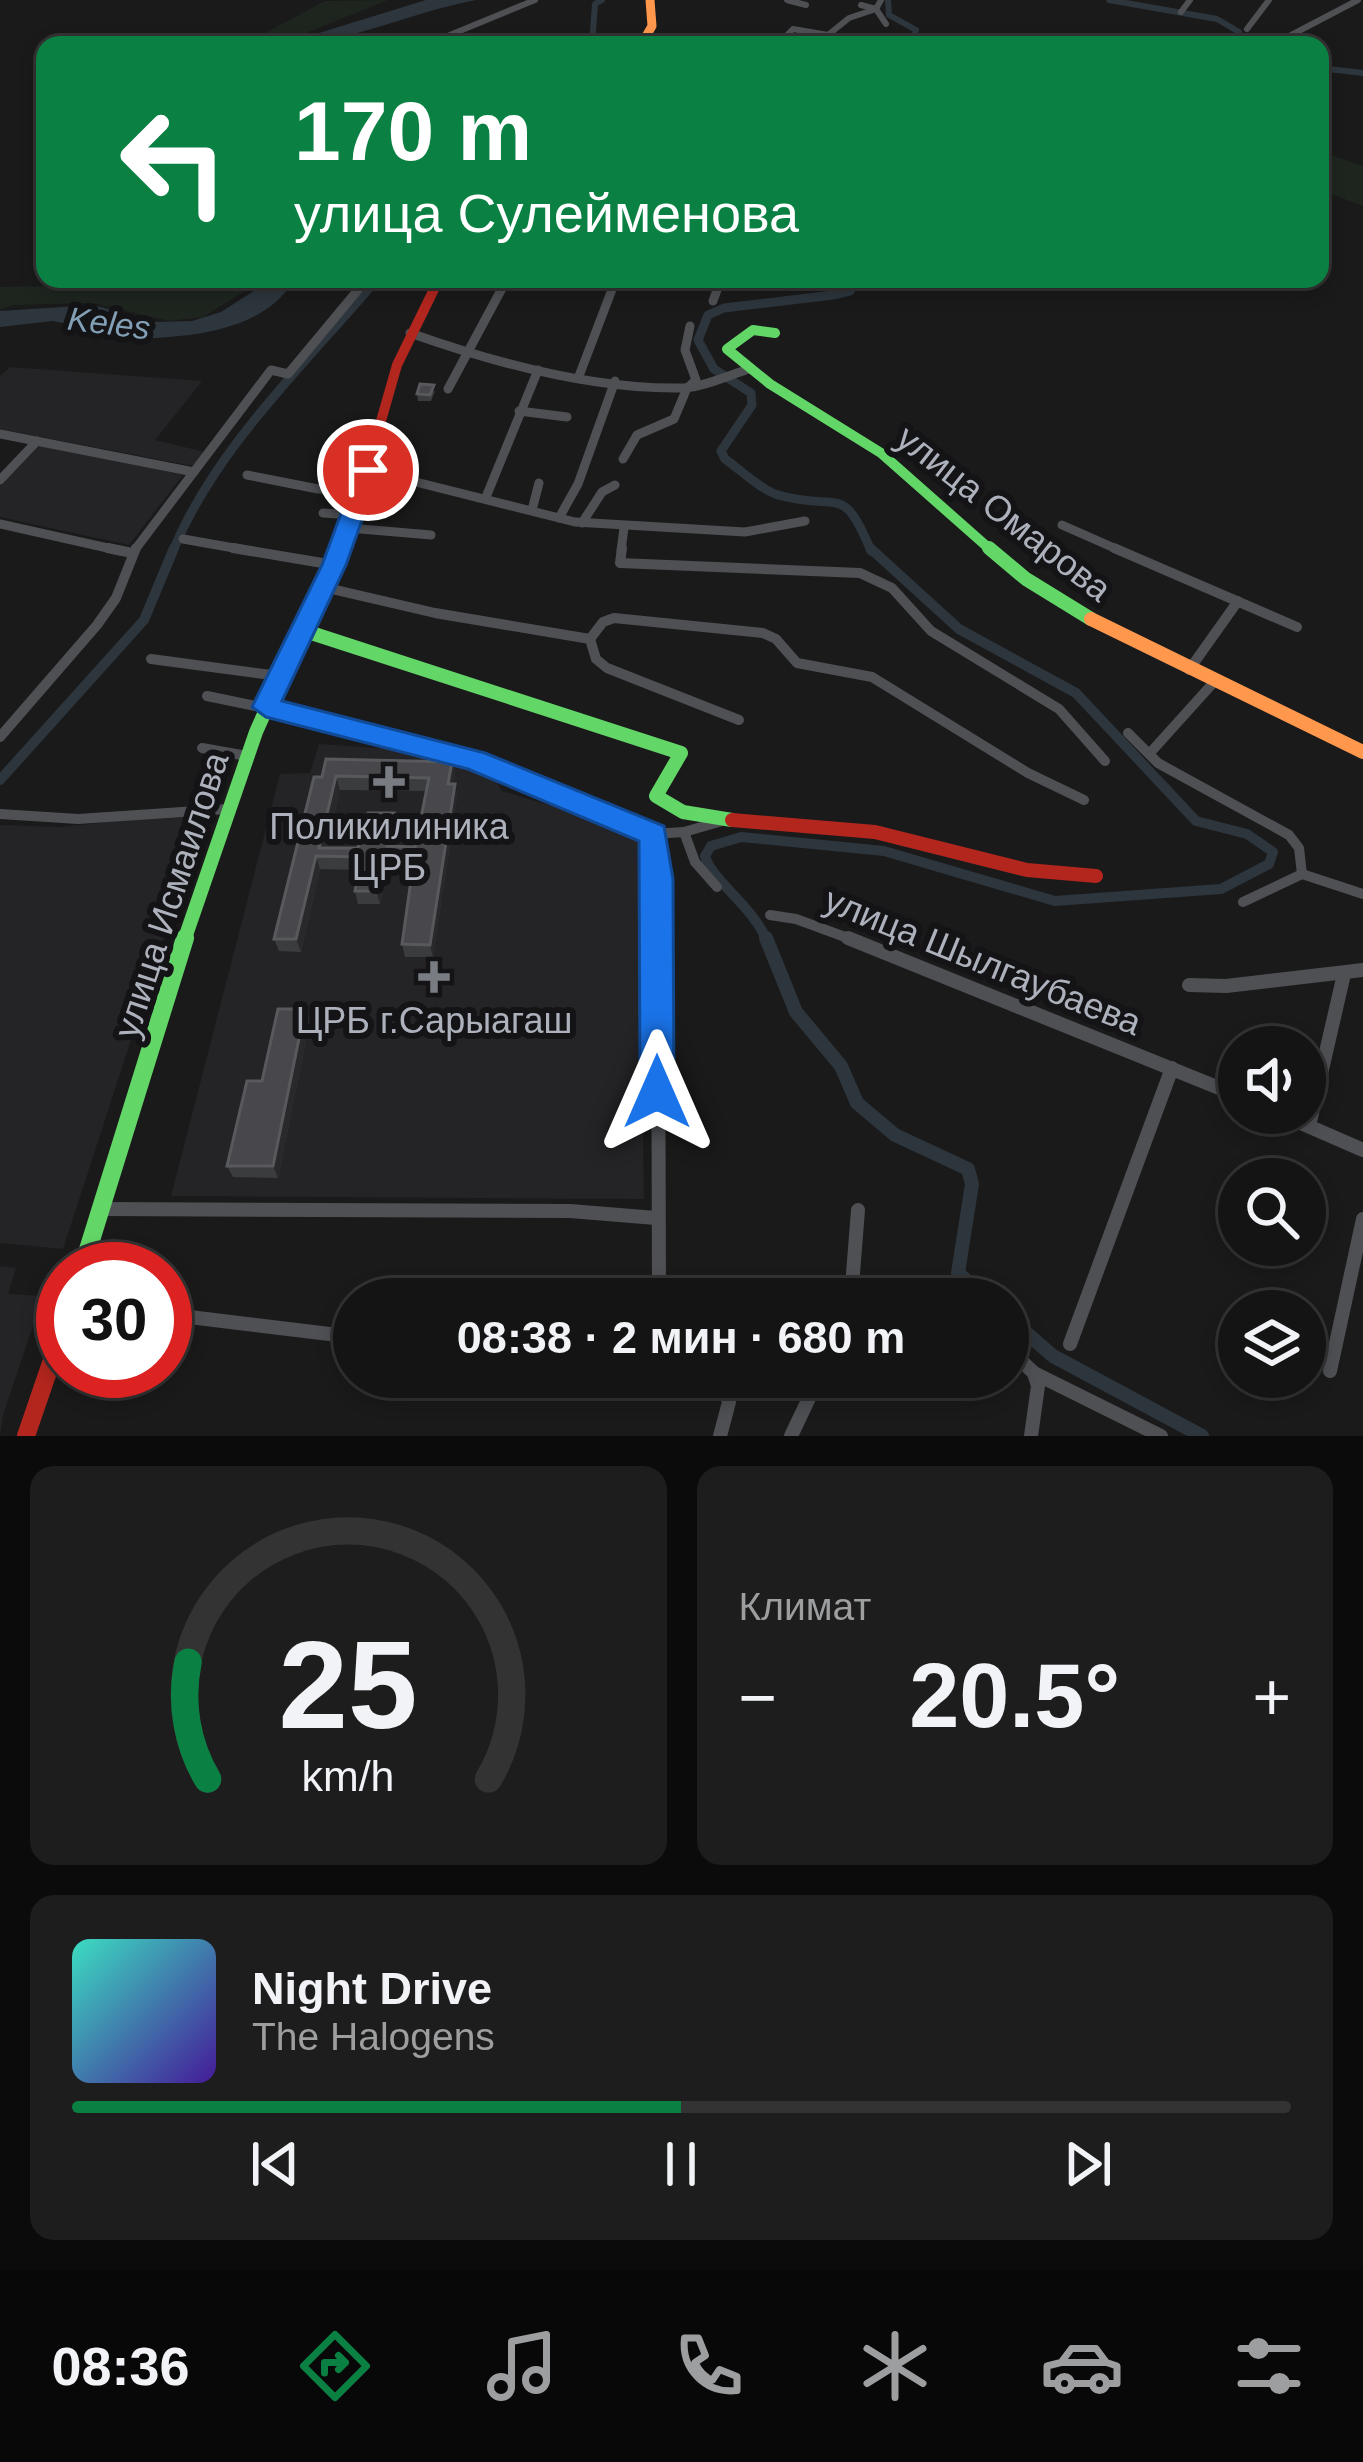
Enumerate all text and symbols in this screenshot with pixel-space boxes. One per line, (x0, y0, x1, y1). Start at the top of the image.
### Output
icon: left (96, 84, 252, 240)
text: 170 m (294, 84, 532, 178)
text: улица Сулейменова (294, 183, 799, 243)
water label: Keles (66, 300, 152, 346)
street label: улица Омарова (889, 417, 1120, 610)
pin (317, 419, 419, 521)
icon: arrive (335, 437, 401, 503)
street label: улица Исмаилова (105, 746, 237, 1043)
marker: Поликилиника ЦРБ (373, 766, 405, 798)
place label: Поликилиника ЦРБ (269, 806, 510, 888)
street label: улица Шылгаубаева (819, 879, 1148, 1044)
marker: ЦРБ г.Сарыагаш (418, 961, 450, 993)
place label: ЦРБ г.Сарыагаш (296, 1000, 572, 1041)
map controls (1218, 1026, 1326, 1398)
button: sound (1218, 1026, 1326, 1134)
position arrow (594, 1029, 720, 1155)
button: search (1218, 1158, 1326, 1266)
speed limit sign: 30 (36, 1242, 192, 1398)
button: layers (1218, 1290, 1326, 1398)
text: 08:38 · 2 мин · 680 m (457, 1312, 905, 1363)
text: Климат (739, 1585, 871, 1628)
text: 25 (279, 1615, 418, 1754)
text: 20.5° (909, 1646, 1120, 1746)
text: − (739, 1660, 777, 1734)
text: + (1252, 1660, 1291, 1734)
text: km/h (302, 1751, 395, 1799)
text: Night Drive (252, 1963, 492, 2014)
text: The Halogens (252, 2015, 495, 2058)
icon: previous (242, 2131, 308, 2197)
icon: pause (648, 2131, 714, 2197)
icon: next (1055, 2131, 1121, 2197)
icon: directions (293, 2324, 377, 2408)
icon: music (480, 2324, 564, 2408)
icon: phone (667, 2324, 751, 2408)
icon: climate (853, 2324, 937, 2408)
icon: car (1040, 2324, 1124, 2408)
icon: filters (1227, 2324, 1311, 2408)
text: 08:36 (51, 2336, 190, 2396)

